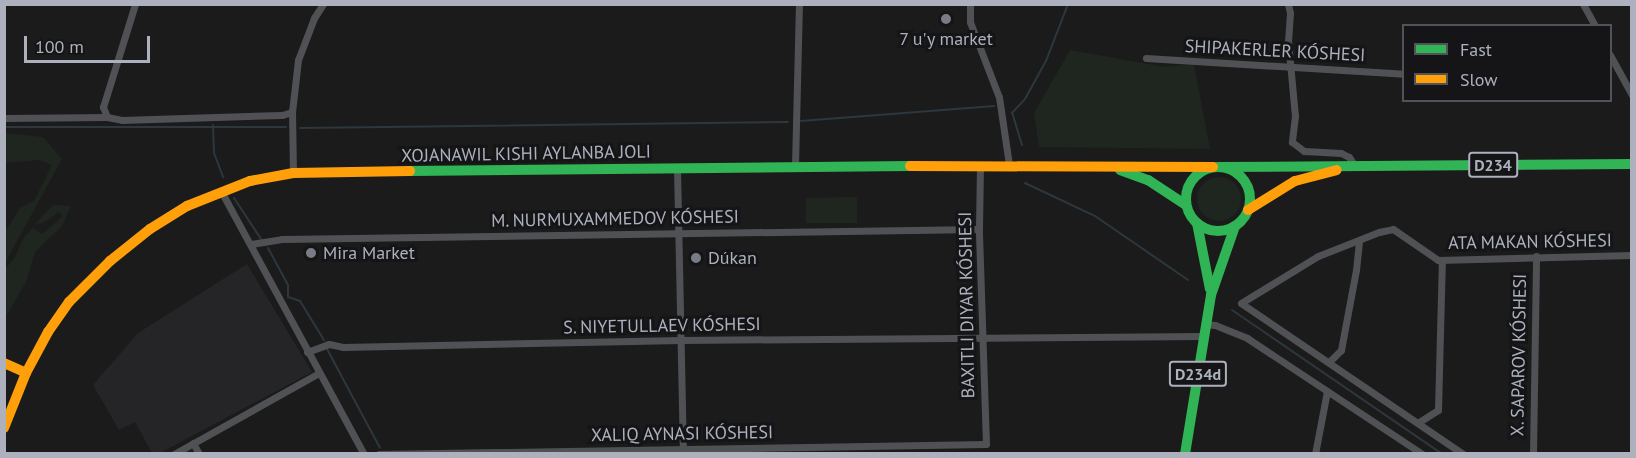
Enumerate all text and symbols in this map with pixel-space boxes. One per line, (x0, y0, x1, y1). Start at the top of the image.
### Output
marker: 7 u'y market (939, 12, 953, 26)
scale bar (27, 24, 153, 62)
legend (1402, 24, 1612, 102)
place label: 7 u'y market (898, 28, 994, 50)
text: 100 m (35, 35, 84, 58)
street label: SHIPAKERLER KÓSHESI (1184, 35, 1366, 67)
text: Fast (1460, 38, 1492, 61)
text: Slow (1460, 68, 1498, 91)
street label: XOJANAWIL KISHI AYLANBA JOLI (400, 141, 652, 167)
road number: D234 (1468, 152, 1518, 178)
street label: M. NURMUXAMMEDOV KÓSHESI (490, 206, 740, 232)
street label: BAXITLI DIYAR KÓSHESI (955, 212, 979, 398)
street label: ATA MAKAN KÓSHESI (1448, 230, 1612, 254)
place label: Mira Market (323, 242, 415, 264)
marker: Mira Market (304, 246, 318, 260)
place label: Dúkan (708, 247, 757, 269)
marker: Dúkan (689, 251, 703, 265)
street label: X. SAPAROV KÓSHESI (1507, 273, 1531, 437)
street label: S. NIYETULLAEV KÓSHESI (562, 313, 762, 339)
road number: D234d (1168, 361, 1228, 387)
street label: XALIQ AYNASI KÓSHESI (590, 422, 774, 446)

